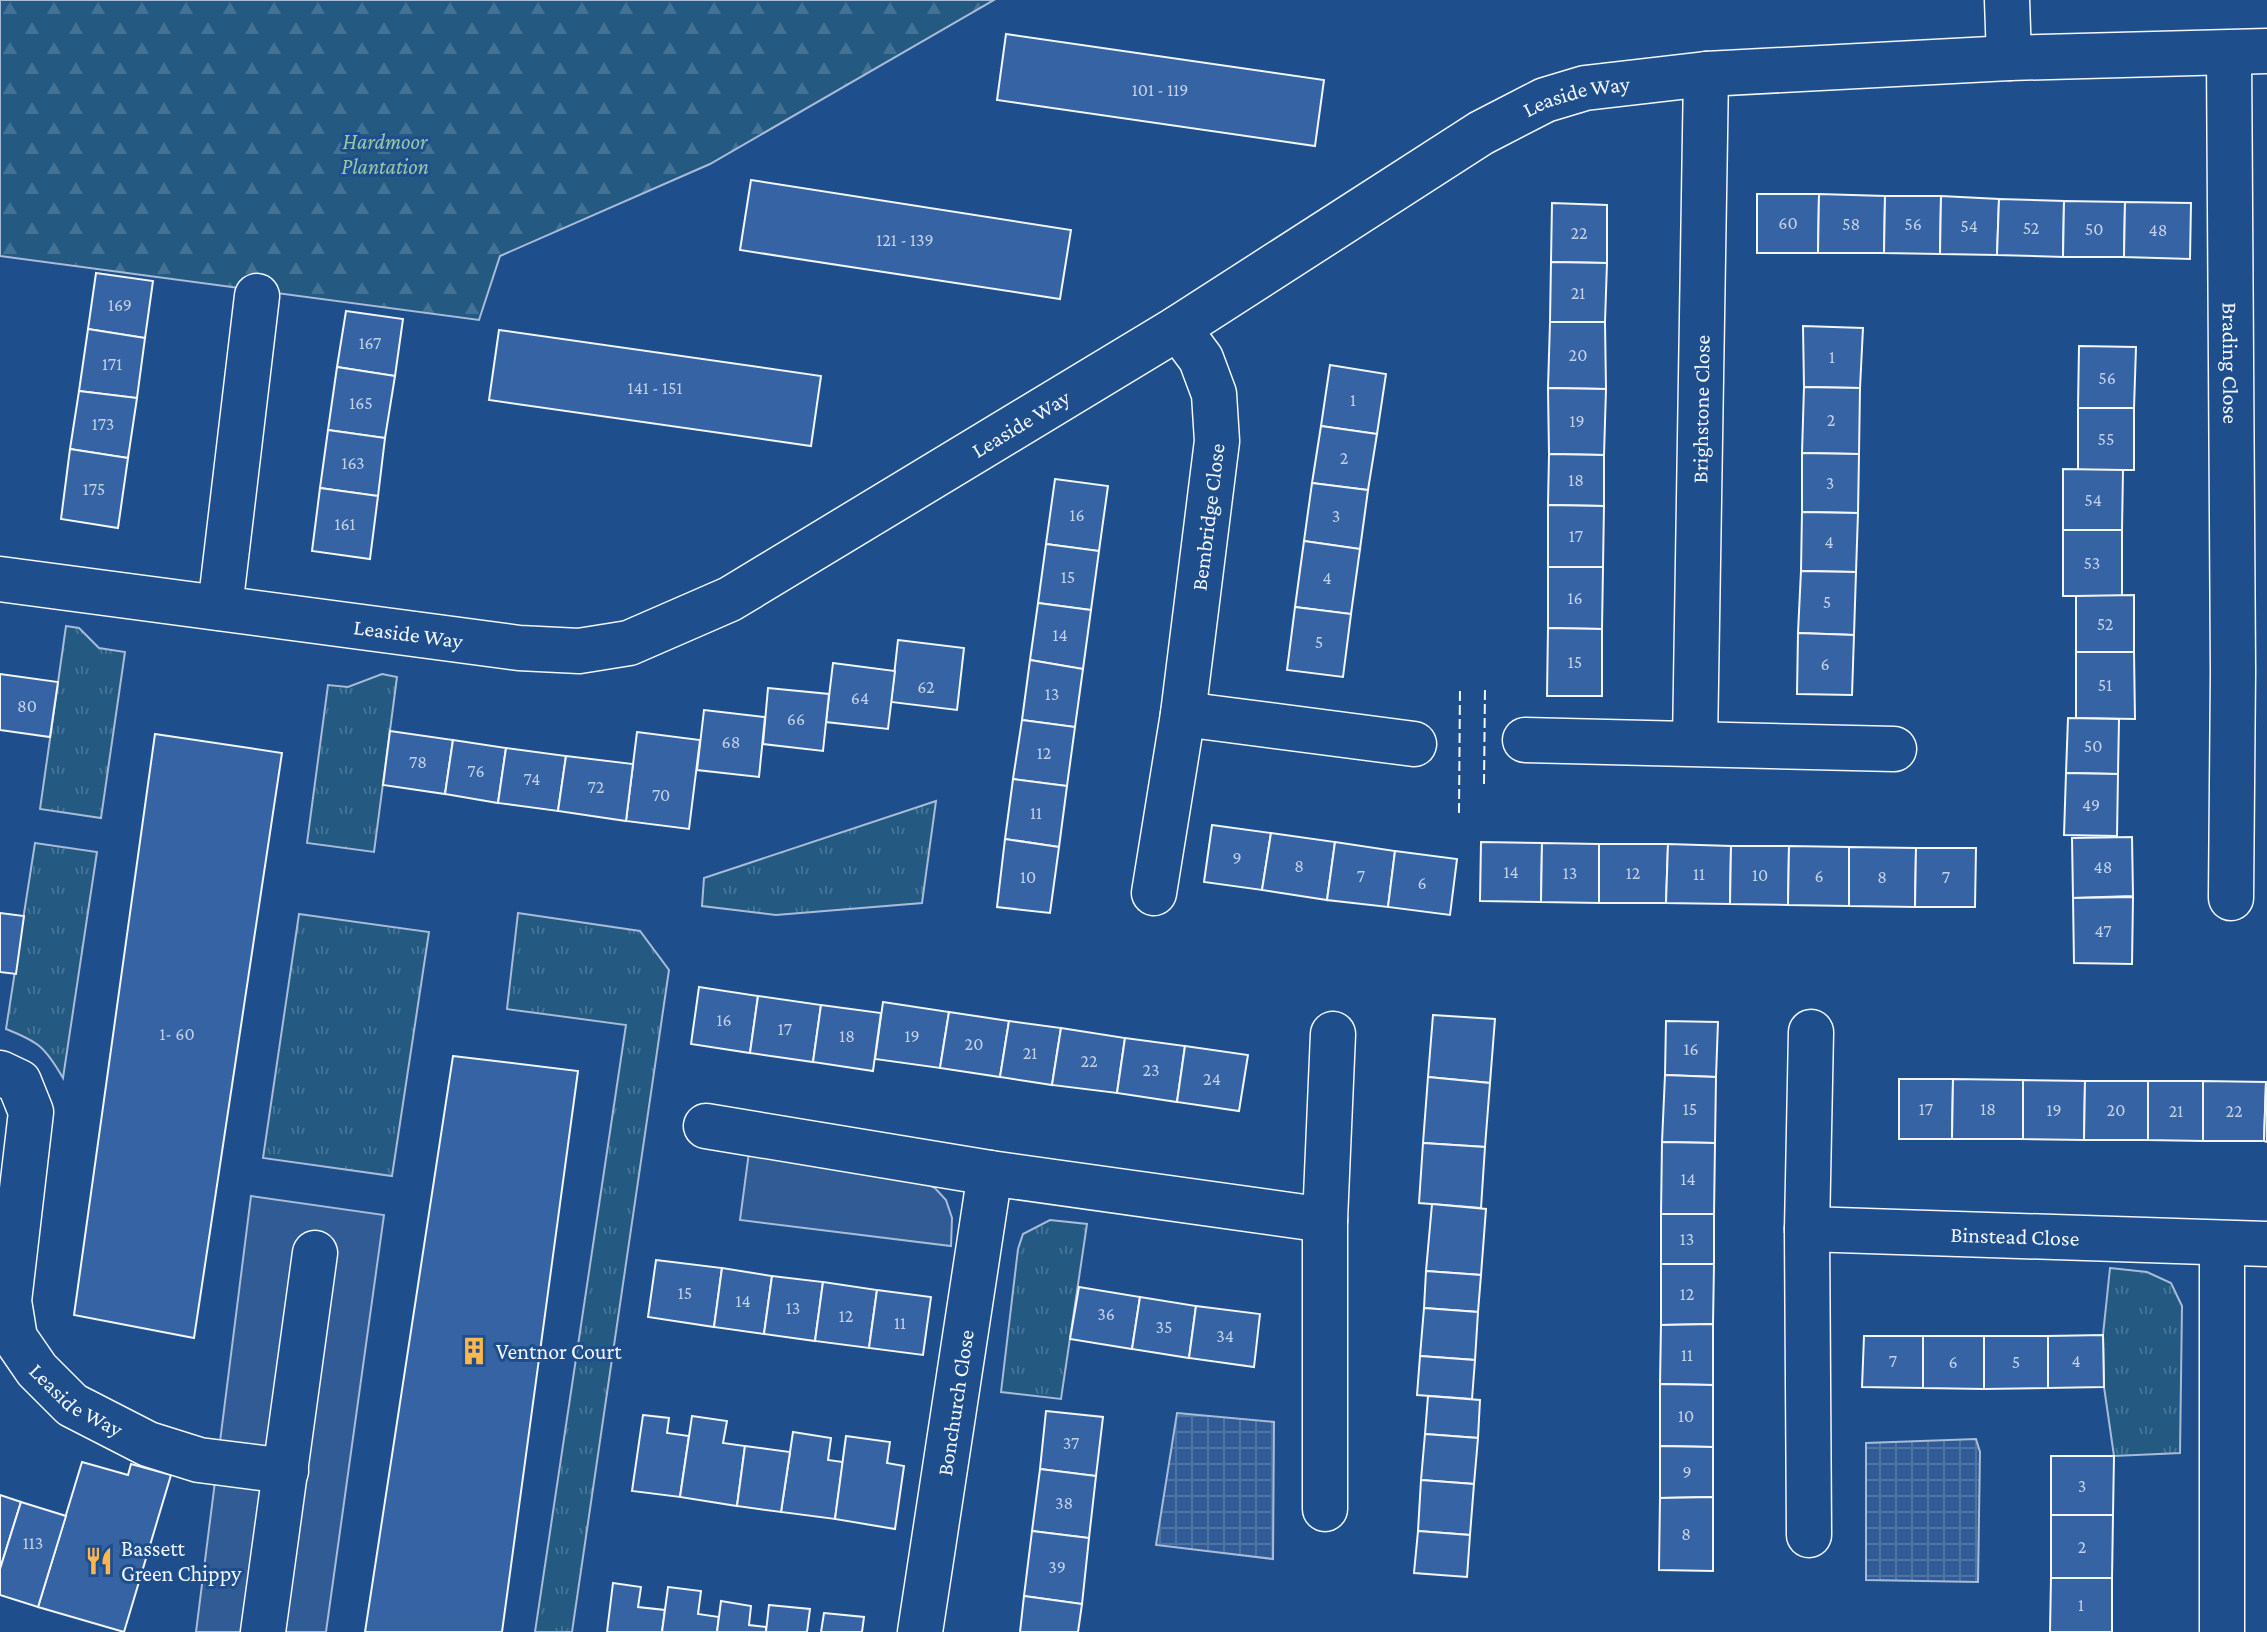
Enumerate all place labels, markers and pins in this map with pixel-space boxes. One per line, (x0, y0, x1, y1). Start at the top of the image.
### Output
building icon: Ventnor Court (459, 1336, 489, 1366)
place label: Ventnor Court (496, 1339, 622, 1364)
place label: Bassett Green Chippy (121, 1536, 242, 1586)
restaurant icon: Bassett Green Chippy (84, 1546, 114, 1576)

